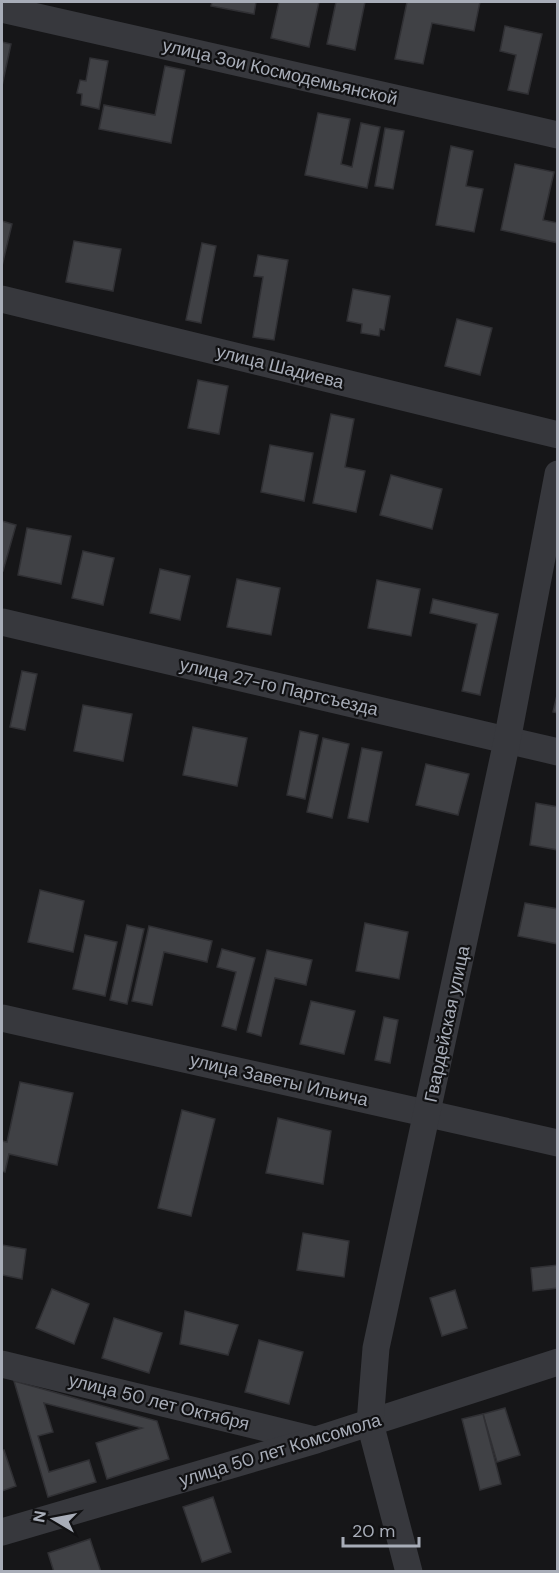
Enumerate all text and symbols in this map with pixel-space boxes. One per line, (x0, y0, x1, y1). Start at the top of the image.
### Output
street label: улица Зои Космодемьянской (160, 33, 400, 111)
street label: улица Шадиева (214, 340, 347, 395)
street label: улица 27-го Партсъезда (177, 652, 381, 722)
street label: Гвардейская улица (419, 942, 476, 1105)
street label: улица Заветы Ильича (188, 1048, 371, 1112)
street label: улица 50 лет Октября (66, 1368, 252, 1436)
street label: улица 50 лет Комсомола (176, 1408, 385, 1492)
north arrow (24, 1489, 84, 1549)
text: N (28, 1509, 51, 1524)
scale bar (343, 1510, 420, 1548)
text: 20 m (352, 1519, 395, 1543)

